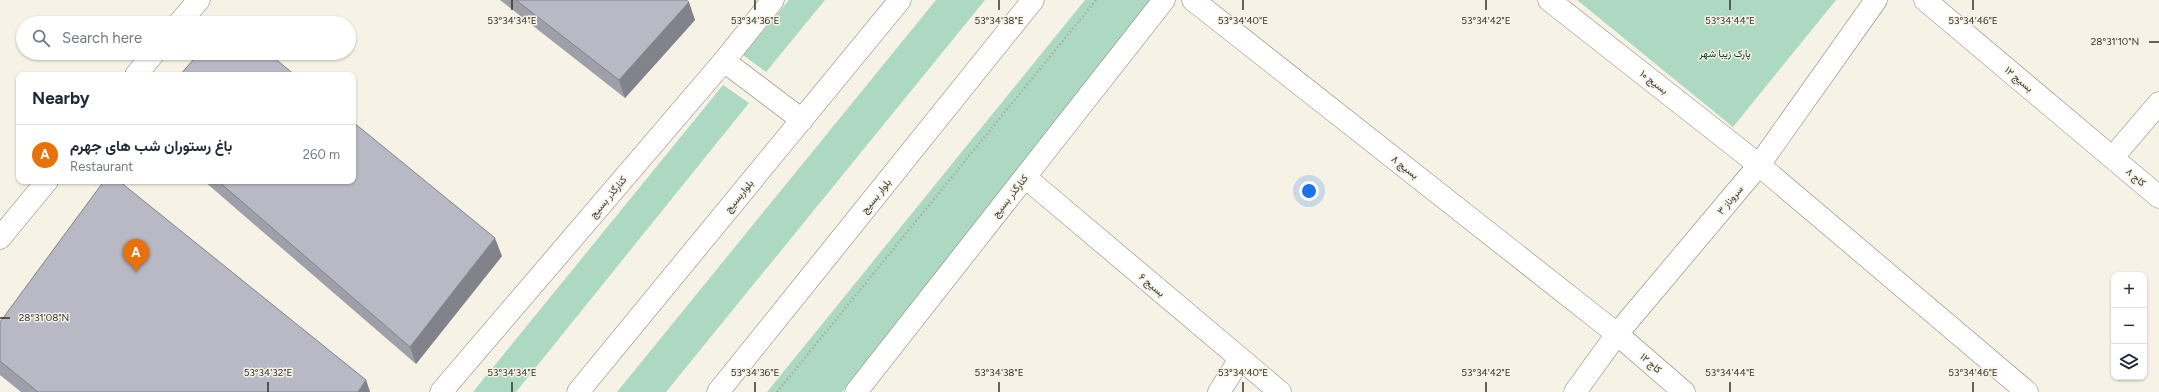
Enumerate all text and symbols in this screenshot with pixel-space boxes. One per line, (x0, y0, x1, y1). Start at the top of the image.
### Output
text: 53°34'34"E (487, 14, 537, 27)
text: 53°34'36"E (731, 14, 779, 27)
text: 53°34'38"E (974, 14, 1024, 27)
text: 53°34'40"E (1218, 14, 1268, 27)
text: 53°34'42"E (1461, 14, 1511, 27)
text: 53°34'44"E (1705, 14, 1755, 27)
text: 53°34'46"E (1948, 14, 1998, 27)
search box (16, 16, 356, 60)
icon: search (30, 27, 52, 49)
text: Search here (62, 29, 142, 47)
text: 28°31'10"N (2091, 35, 2139, 48)
park label: پارک زیبا شهر (1698, 47, 1751, 61)
street label: بسیج ۱۲ (2002, 63, 2036, 95)
street label: بسیج ۱۰ (1637, 67, 1671, 97)
text: Nearby (32, 88, 90, 108)
text: باغ رستوران شب های جهرم (70, 137, 232, 155)
text: A (40, 147, 50, 162)
text: 260 m (303, 147, 340, 162)
street label: بسیج ۸ (1389, 152, 1421, 182)
text: Restaurant (70, 159, 133, 174)
street label: کاج ۸ (2123, 165, 2149, 190)
street label: کنارگذر بسیج (989, 171, 1031, 220)
street label: کنارگذر بسیج (587, 173, 630, 221)
street label: بلوار بسیج (858, 176, 894, 216)
street label: بلواربسیج (722, 177, 756, 215)
your location (1299, 181, 1319, 201)
street label: سروناز ۳ (1714, 183, 1746, 217)
pin: A (123, 239, 149, 272)
street label: بسیج ۶ (1136, 270, 1168, 300)
map controls (2111, 272, 2147, 380)
button: + (2111, 272, 2147, 308)
button: − (2111, 308, 2147, 344)
text: 28°31'08"N (19, 311, 69, 324)
button: layers (2111, 344, 2147, 380)
street label: کاج ۱۲ (1638, 350, 1665, 376)
text: 53°34'32"E (244, 366, 292, 379)
text: 53°34'34"E (487, 366, 537, 379)
text: 53°34'36"E (731, 366, 779, 379)
text: 53°34'38"E (974, 366, 1024, 379)
text: 53°34'40"E (1218, 366, 1268, 379)
text: 53°34'42"E (1461, 366, 1511, 379)
text: 53°34'44"E (1705, 366, 1755, 379)
text: 53°34'46"E (1948, 366, 1998, 379)

